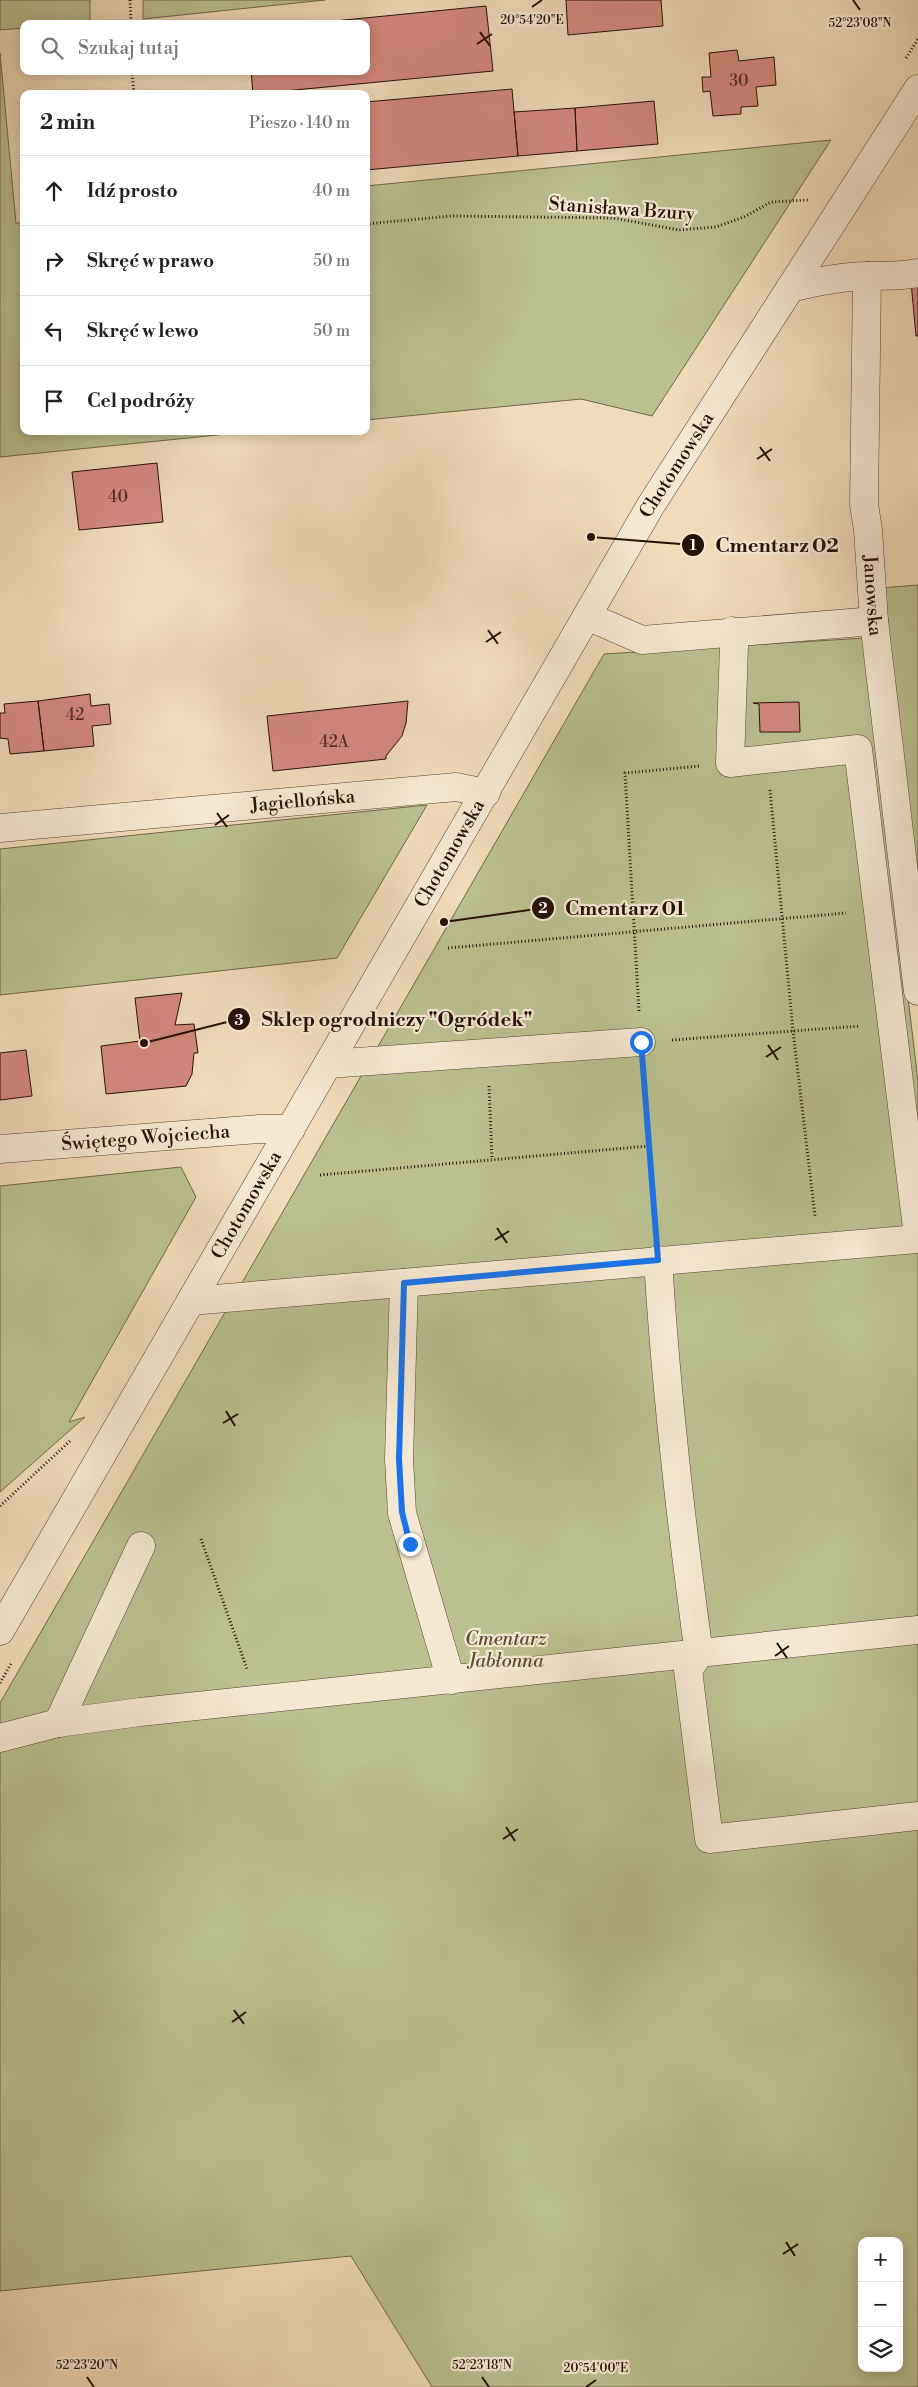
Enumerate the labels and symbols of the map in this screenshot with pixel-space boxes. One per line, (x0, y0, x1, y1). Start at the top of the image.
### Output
text: 20°54'20"E (500, 13, 564, 28)
text: 52°23'08"N (829, 16, 892, 31)
house number: 30 (729, 71, 749, 91)
street label: Stanisława Bzury (548, 192, 697, 226)
street label: Chotomowska (634, 407, 720, 522)
house number: 40 (108, 487, 128, 507)
callout: Cmentarz 02 (680, 528, 849, 563)
text: Cmentarz 02 (715, 534, 839, 559)
text: 1 (689, 536, 697, 555)
street label: Janowska (858, 553, 888, 638)
house number: 42 (66, 705, 84, 725)
house number: 42A (319, 732, 350, 752)
street label: Jagiellońska (248, 784, 357, 818)
street label: Chotomowska (409, 795, 490, 912)
callout: Cmentarz 01 (530, 890, 695, 925)
text: Cmentarz 01 (565, 897, 686, 922)
text: 2 (538, 899, 548, 918)
callout: Sklep ogrodniczy "Ogródek" (227, 1002, 543, 1037)
text: Sklep ogrodniczy "Ogródek" (261, 1008, 533, 1033)
text: 3 (234, 1011, 244, 1030)
route start (630, 1031, 653, 1054)
street label: Świętego Wojciecha (60, 1119, 231, 1156)
street label: Chotomowska (206, 1146, 287, 1263)
route end (399, 1533, 422, 1556)
park label: Cmentarz Jabłonna (465, 1627, 547, 1673)
text: 52°23'20"N (56, 2358, 118, 2373)
text: 52°23'18"N (452, 2358, 512, 2373)
text: 20°54'00"E (564, 2361, 628, 2376)

